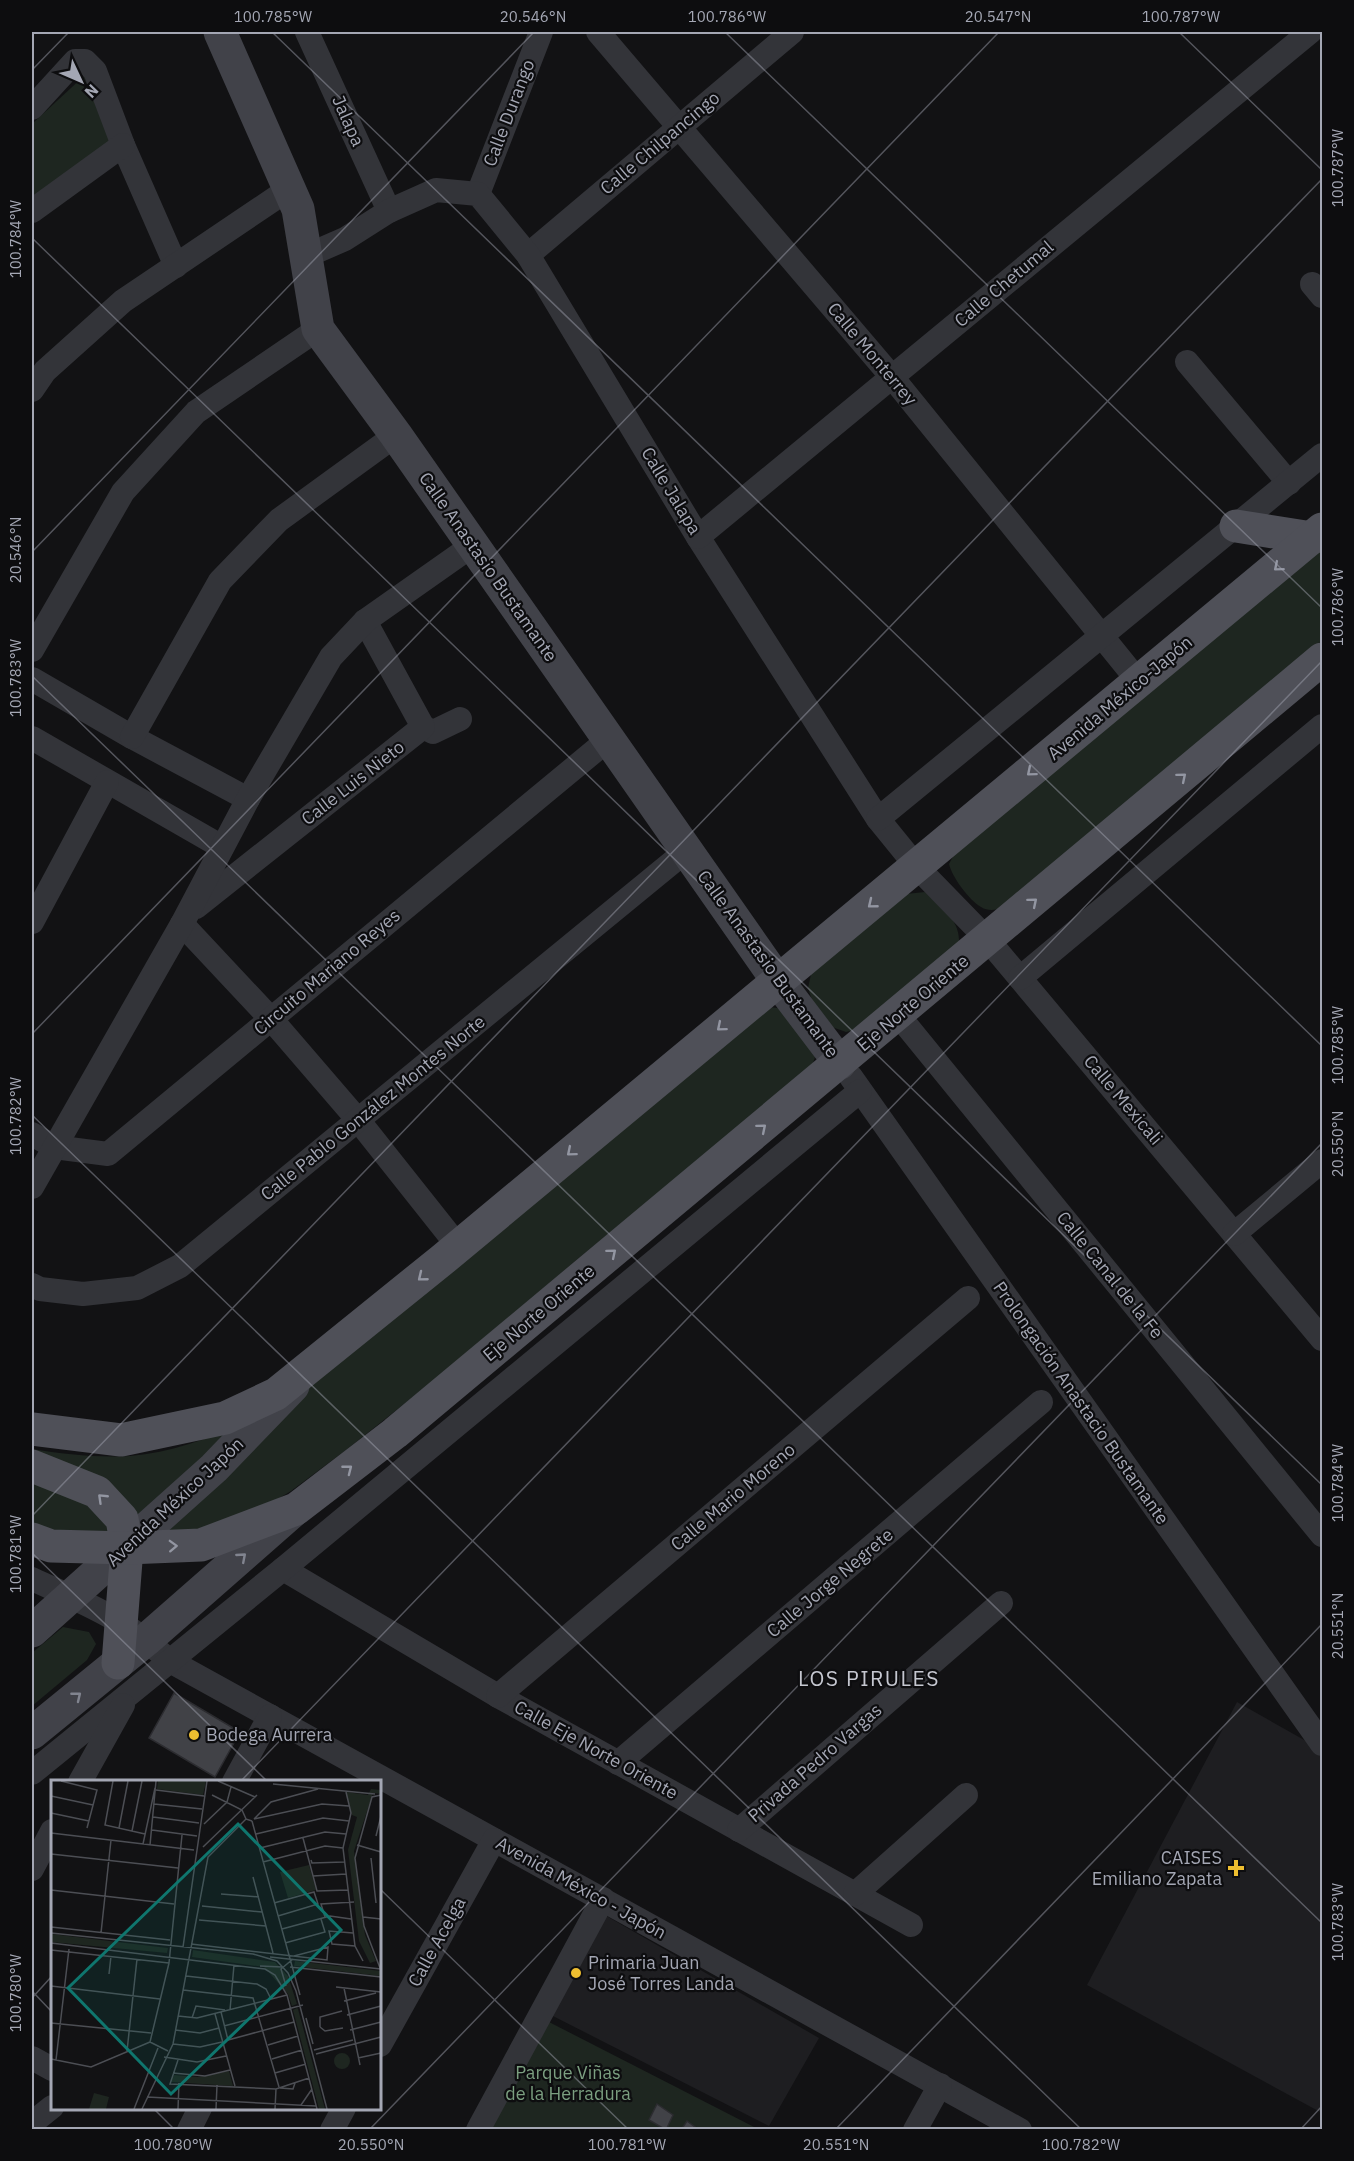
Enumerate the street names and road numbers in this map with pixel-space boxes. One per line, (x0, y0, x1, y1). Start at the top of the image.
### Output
street label: Calle Durango (478, 56, 539, 170)
street label: Calle Chilpancingo (595, 86, 724, 199)
street label: Jalapa (327, 92, 370, 150)
street label: Calle Chetumal (949, 235, 1058, 332)
street label: Calle Monterrey (823, 297, 922, 410)
street label: Calle Jalapa (636, 443, 707, 539)
street label: Calle Anastasio Bustamante (414, 467, 563, 666)
street label: Avenida México-Japón (1043, 630, 1197, 765)
street label: Calle Luis Nieto (297, 735, 409, 830)
street label: Calle Anastasio Bustamante (693, 865, 844, 1062)
street label: Circuito Mariano Reyes (249, 903, 405, 1040)
street label: Eje Norte Oriente (852, 949, 973, 1056)
street label: Calle Pablo González Montes Norte (256, 1010, 490, 1205)
street label: Calle Mexicali (1079, 1050, 1168, 1149)
street label: Calle Canal de la Fe (1052, 1206, 1169, 1343)
street label: Eje Norte Oriente (478, 1259, 599, 1366)
street label: Prolongación Anastacio Bustamante (988, 1277, 1175, 1529)
street label: Avenida México Japón (101, 1432, 248, 1571)
street label: Calle Mario Moreno (666, 1438, 800, 1555)
street label: Calle Jorge Negrete (762, 1523, 898, 1642)
street label: Calle Eje Norte Oriente (510, 1695, 682, 1804)
street label: Privada Pedro Vargas (743, 1698, 886, 1827)
street label: Avenida México - Japón (492, 1831, 670, 1944)
street label: Calle Acelga (403, 1893, 471, 1991)

